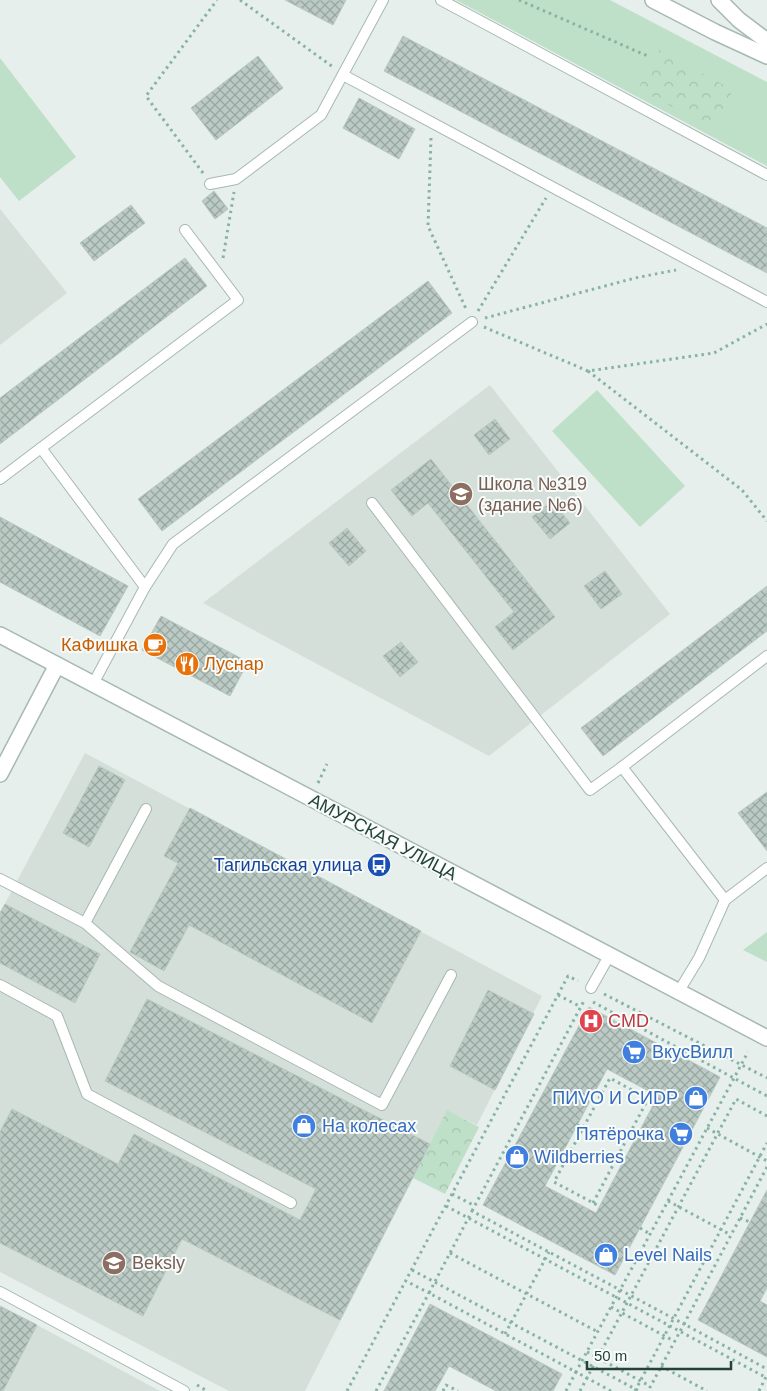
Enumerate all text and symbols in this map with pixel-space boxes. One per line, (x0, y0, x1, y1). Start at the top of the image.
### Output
place label: Школа №319 (здание №6) (478, 474, 587, 515)
school or university icon: Школа №319 (здание №6) (448, 481, 474, 507)
cafe icon: КаФишка (142, 632, 168, 658)
place label: КаФишка (61, 635, 139, 655)
restaurant icon: Луснар (174, 651, 200, 677)
place label: Луснар (204, 654, 264, 674)
street label: АМУРСКАЯ УЛИЦА (306, 790, 460, 884)
bus stop icon: Тагильская улица (366, 852, 392, 878)
place label: Тагильская улица (214, 855, 363, 875)
hospital icon: CMD (578, 1008, 604, 1034)
place label: CMD (608, 1011, 649, 1031)
supermarket icon: ВкусВилл (621, 1039, 647, 1065)
place label: ВкусВилл (652, 1042, 733, 1062)
shop icon: ПИVO И СИDР (683, 1085, 709, 1111)
place label: ПИVO И СИDР (552, 1088, 678, 1108)
shop icon: На колесах (291, 1113, 317, 1139)
place label: На колесах (322, 1116, 416, 1136)
supermarket icon: Пятёрочка (668, 1121, 694, 1147)
place label: Пятёрочка (576, 1124, 665, 1144)
shop icon: Wildberries (504, 1144, 530, 1170)
place label: Wildberries (534, 1147, 624, 1167)
shop icon: Level Nails (593, 1242, 619, 1268)
place label: Level Nails (624, 1245, 712, 1265)
school or university icon: Beksly (101, 1250, 127, 1276)
place label: Beksly (132, 1253, 185, 1273)
scale bar (587, 1338, 731, 1370)
text: 50 m (594, 1347, 627, 1364)

